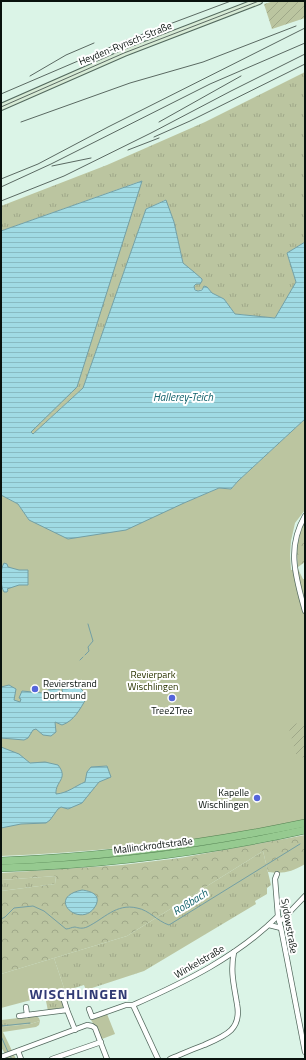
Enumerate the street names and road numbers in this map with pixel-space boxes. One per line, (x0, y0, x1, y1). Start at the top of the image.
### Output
street label: Heyden-Rynsch-Straße (76, 18, 174, 69)
street label: Mallinckrodtstraße (113, 833, 193, 858)
street label: Sydowstraße (277, 897, 302, 955)
street label: Winkelstraße (171, 941, 227, 982)

